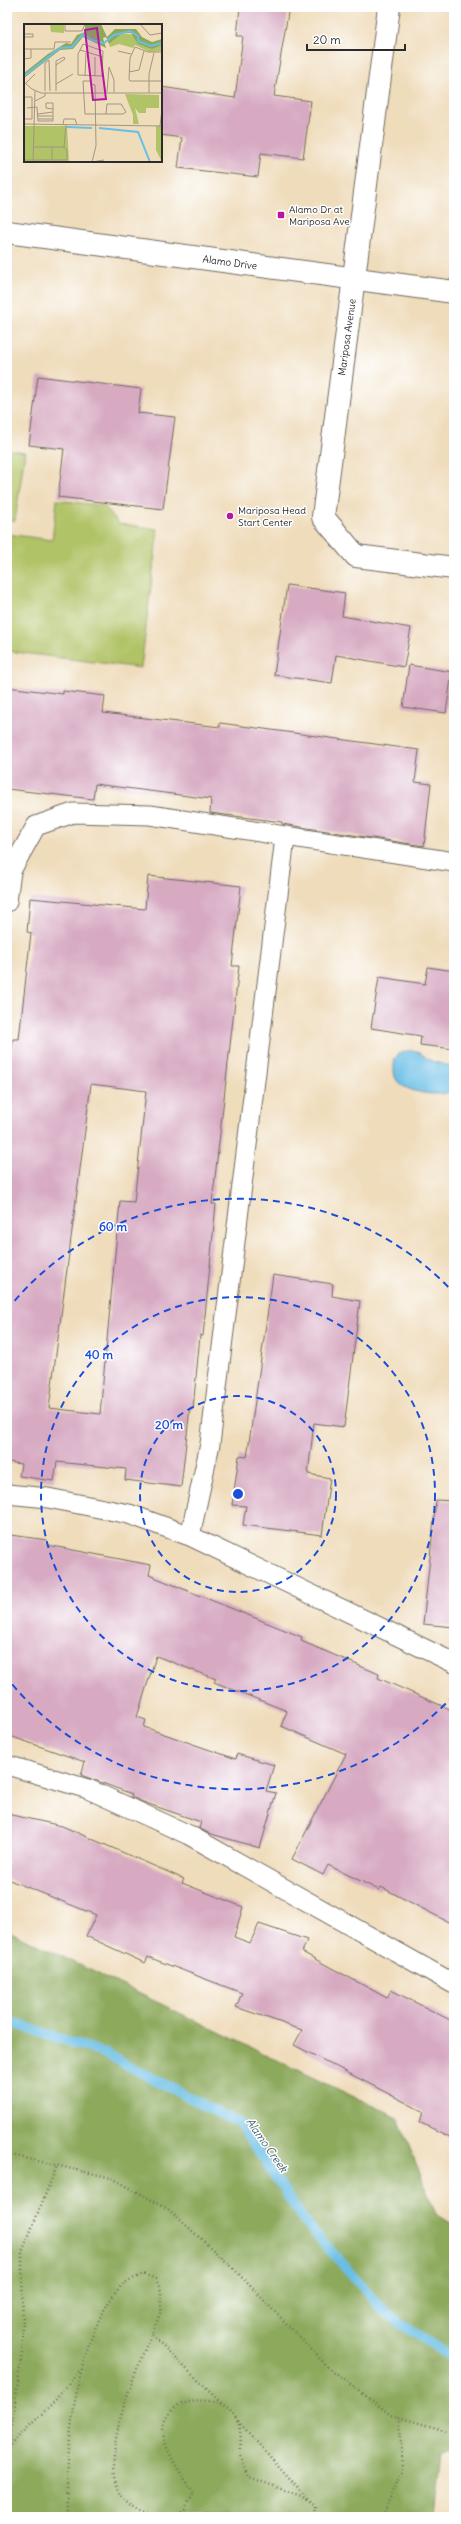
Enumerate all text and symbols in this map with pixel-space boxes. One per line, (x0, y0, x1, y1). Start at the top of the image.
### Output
inset map (24, 24, 162, 162)
scale bar (307, 26, 405, 52)
text: 20 m (313, 32, 341, 47)
place label: Alamo Dr at Mariposa Ave (289, 203, 350, 228)
marker: Alamo Dr at Mariposa Ave (276, 210, 286, 220)
street label: Alamo Drive (202, 252, 258, 272)
street label: Mariposa Avenue (335, 298, 359, 376)
place label: Mariposa Head Start Center (238, 504, 306, 529)
marker: Mariposa Head Start Center (225, 511, 235, 521)
text: 60 m (99, 1219, 128, 1234)
text: 40 m (85, 1347, 114, 1362)
text: 20 m (155, 1417, 183, 1432)
centre of rings (231, 1487, 245, 1501)
water label: Alamo Creek (243, 2115, 292, 2176)

